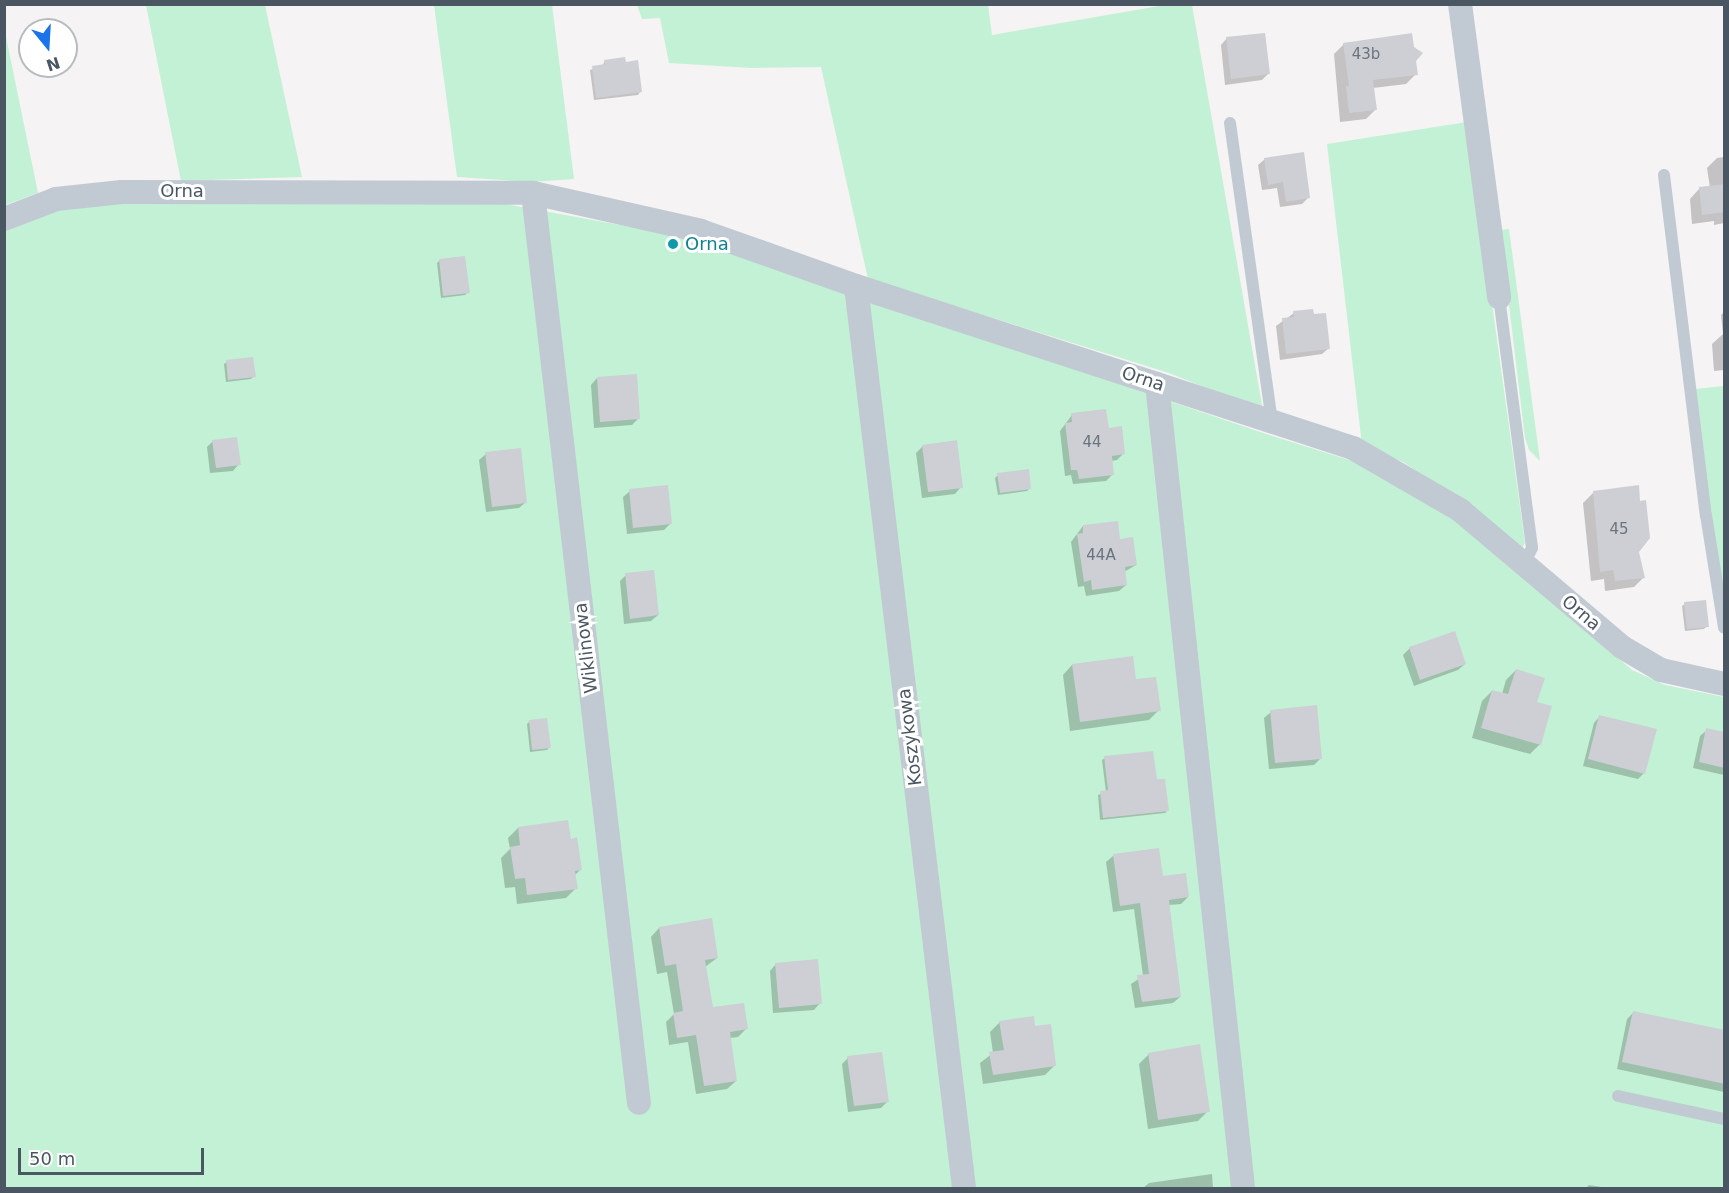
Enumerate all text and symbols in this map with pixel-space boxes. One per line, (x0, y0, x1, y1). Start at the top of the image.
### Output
north arrow (18, 18, 78, 78)
house number: 43b (1352, 46, 1380, 64)
text: N (44, 53, 62, 75)
street label: Orna (160, 180, 204, 202)
place label: Orna (685, 233, 729, 255)
marker: Orna (666, 237, 680, 251)
street label: Orna (1119, 362, 1167, 396)
house number: 44 (1082, 434, 1102, 452)
house number: 45 (1609, 521, 1629, 539)
house number: 44A (1086, 547, 1116, 565)
street label: Orna (1557, 591, 1605, 635)
street label: Wiklinowa (570, 602, 602, 694)
street label: Koszykowa (893, 687, 927, 787)
scale bar (21, 1136, 207, 1174)
text: 50 m (29, 1148, 75, 1169)

